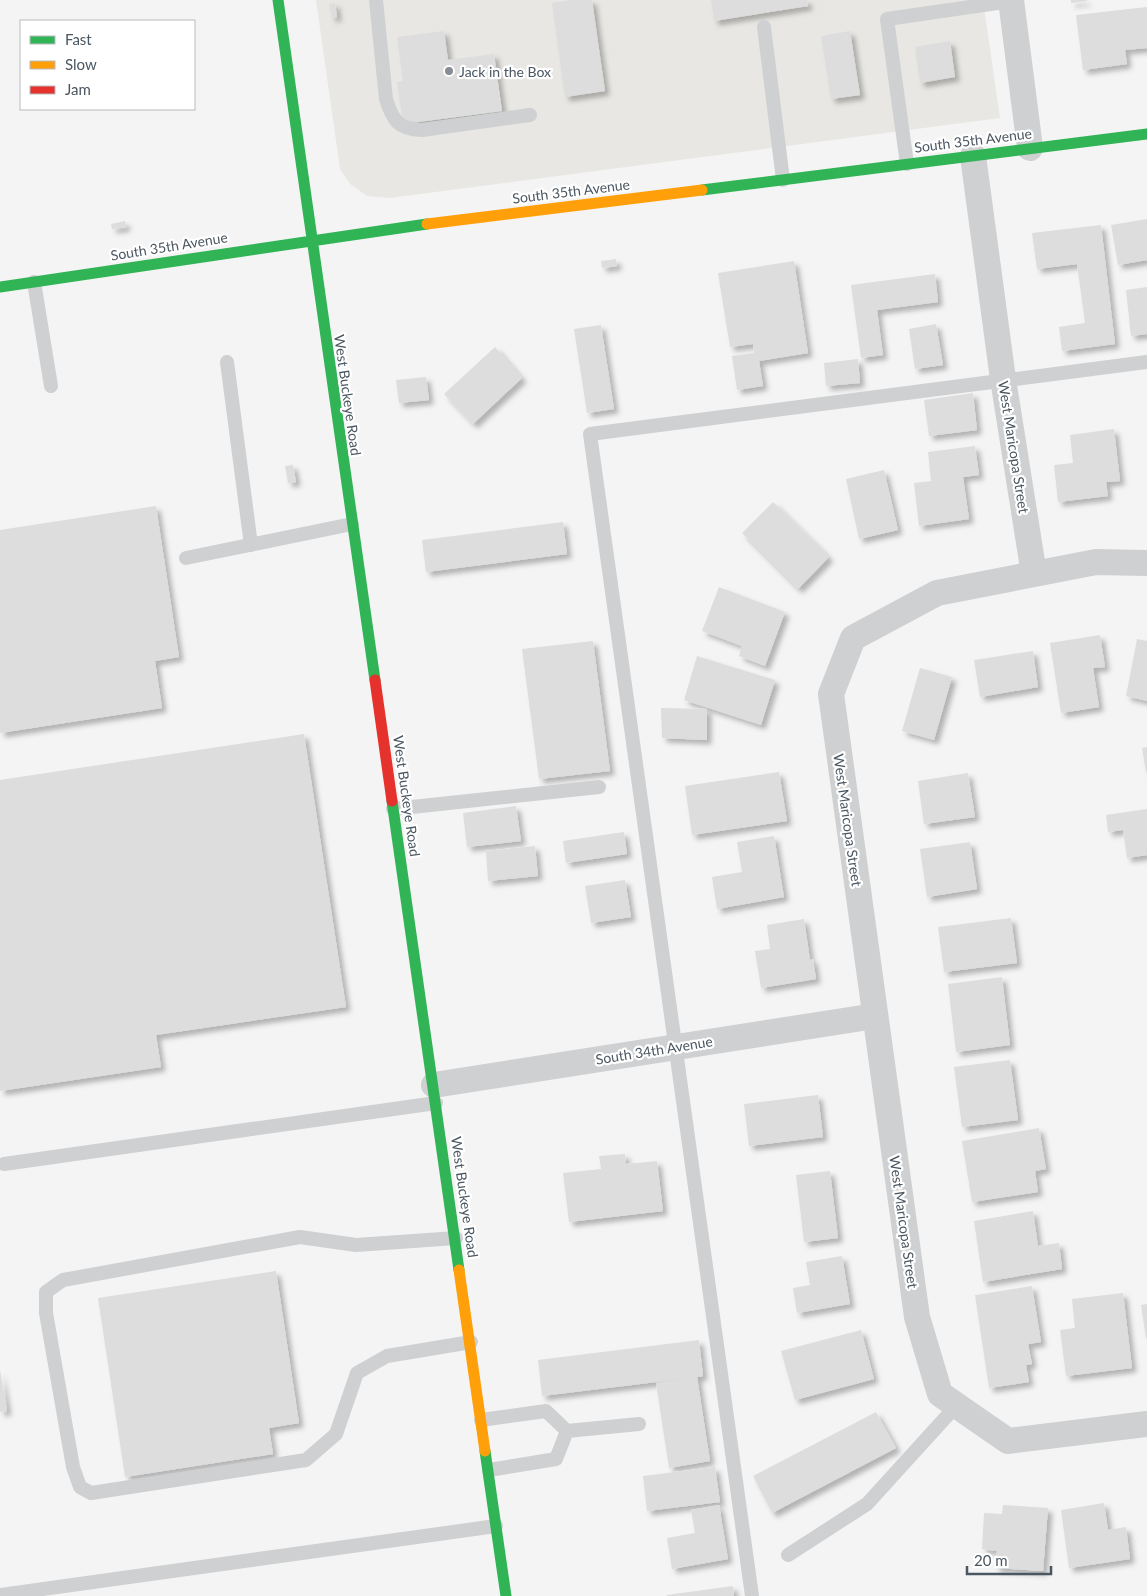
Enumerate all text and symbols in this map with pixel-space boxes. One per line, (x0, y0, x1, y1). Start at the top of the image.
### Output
legend (20, 20, 195, 110)
text: Fast (65, 30, 92, 48)
text: Slow (65, 55, 97, 73)
place label: Jack in the Box (459, 63, 551, 80)
marker: Jack in the Box (443, 65, 455, 77)
text: Jam (65, 80, 91, 98)
street label: South 35th Avenue (913, 124, 1033, 156)
street label: South 35th Avenue (511, 175, 631, 207)
street label: South 35th Avenue (109, 228, 229, 264)
street label: West Buckeye Road (331, 333, 365, 457)
street label: West Maricopa Street (995, 380, 1033, 514)
street label: West Buckeye Road (390, 734, 424, 858)
street label: West Maricopa Street (830, 753, 866, 887)
street label: South 34th Avenue (594, 1032, 714, 1068)
street label: West Buckeye Road (448, 1135, 482, 1259)
street label: West Maricopa Street (886, 1155, 922, 1289)
scale bar (967, 1544, 1051, 1576)
text: 20 m (974, 1551, 1008, 1569)

